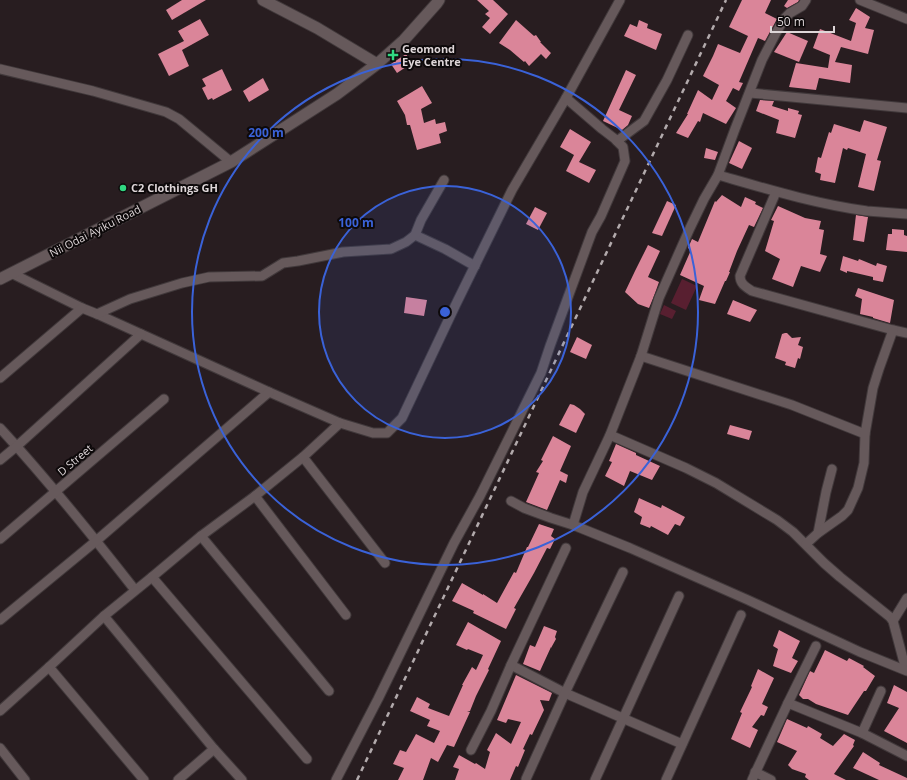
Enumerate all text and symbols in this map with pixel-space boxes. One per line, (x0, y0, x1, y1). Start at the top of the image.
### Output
scale bar (771, 8, 834, 34)
text: 50 m (777, 13, 805, 30)
place label: Geomond Eye Centre (402, 41, 461, 69)
marker: Geomond Eye Centre (387, 49, 399, 61)
text: 200 m (248, 124, 284, 141)
place label: C2 Clothings GH (131, 180, 218, 195)
marker: C2 Clothings GH (118, 183, 128, 193)
street label: Nii Odai Ayiku Road (47, 201, 143, 260)
text: 100 m (338, 214, 374, 231)
centre of rings (438, 305, 452, 319)
street label: D Street (54, 440, 95, 479)

